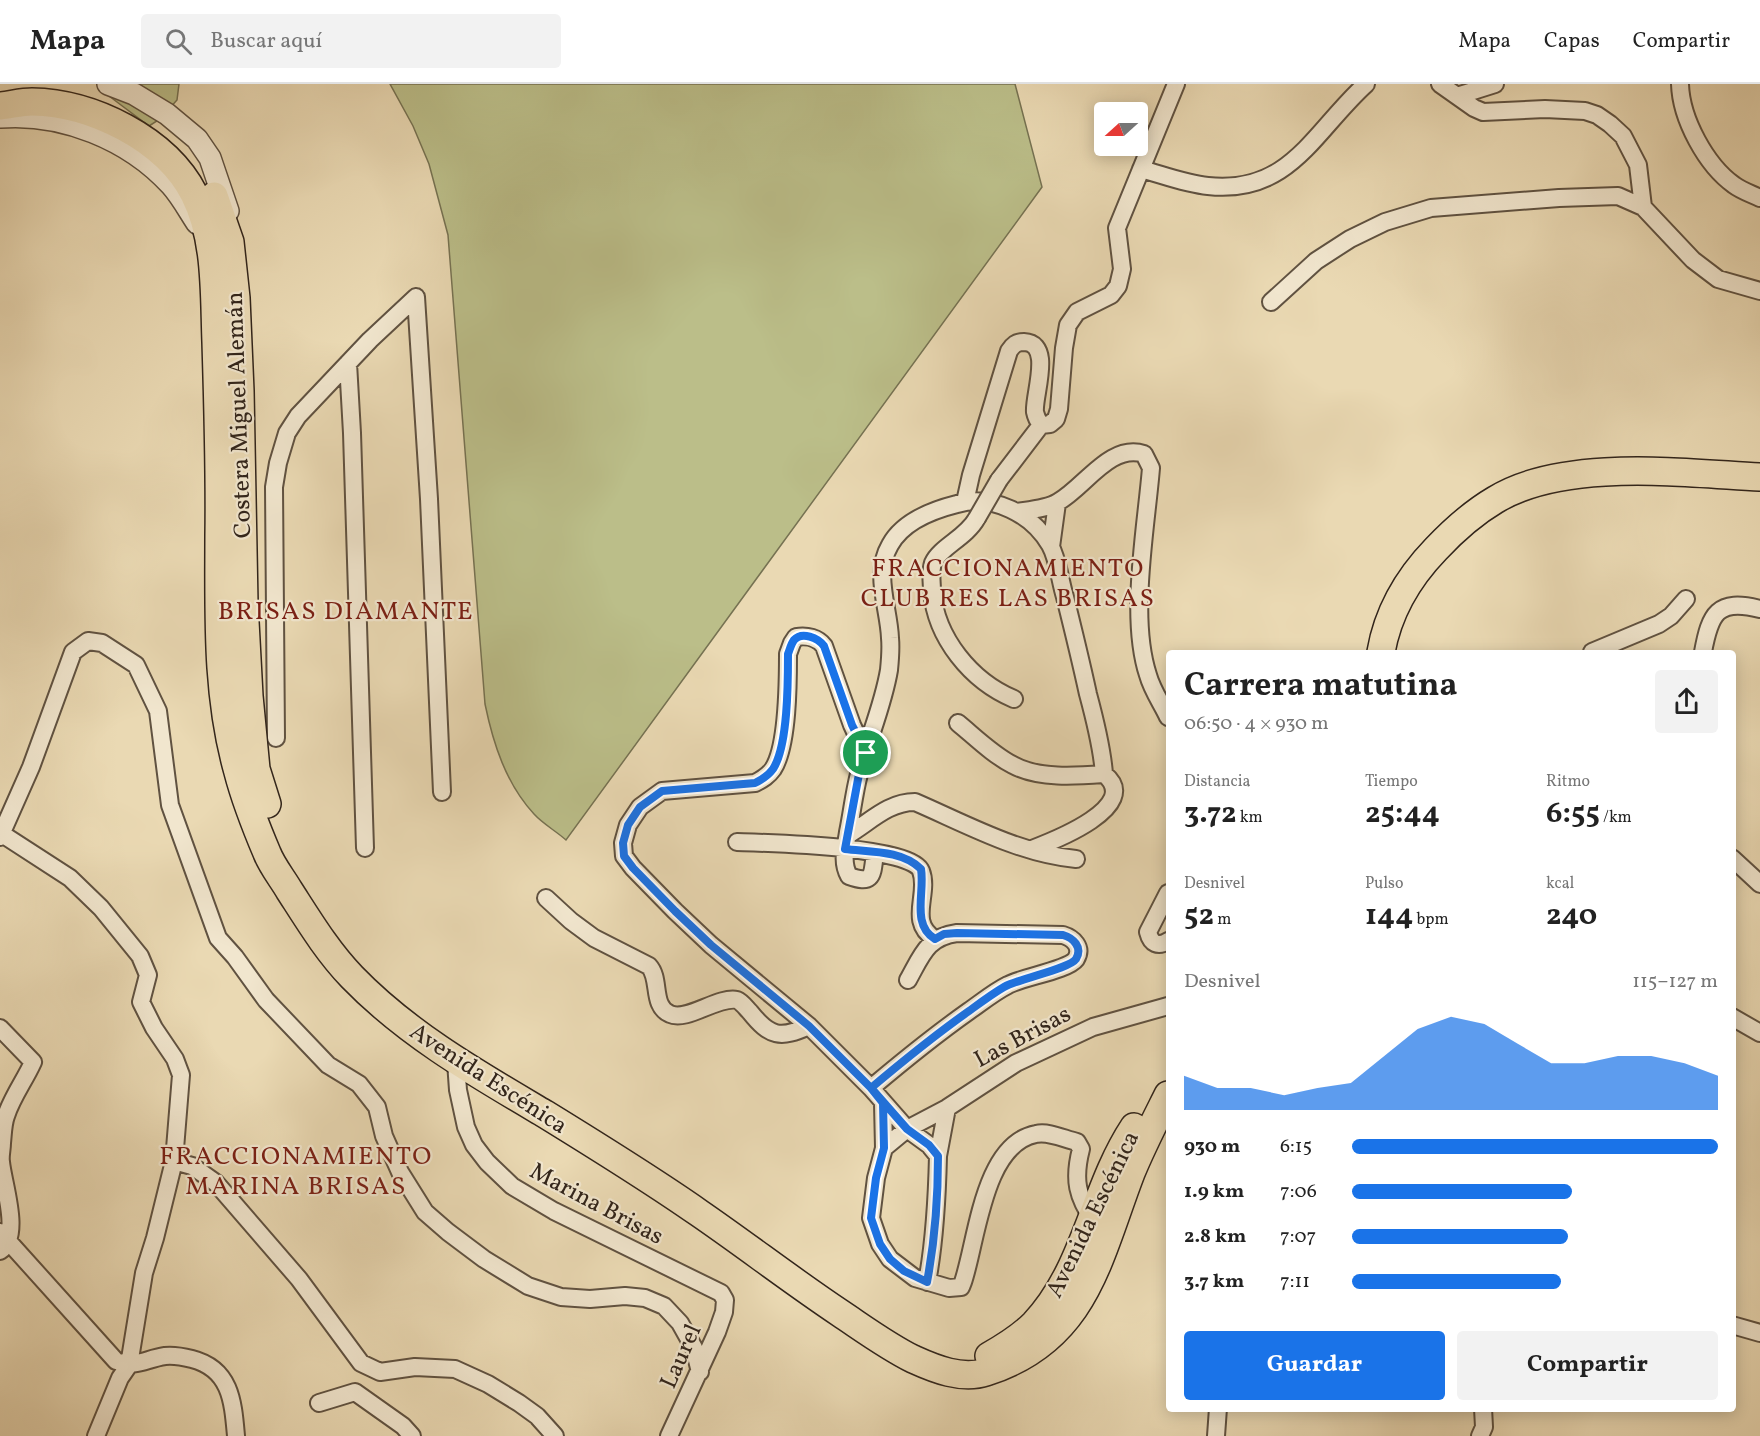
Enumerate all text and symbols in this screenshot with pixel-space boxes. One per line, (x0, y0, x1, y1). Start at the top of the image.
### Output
search box (141, 14, 561, 68)
text: Mapa (30, 22, 105, 61)
icon: search (162, 25, 195, 58)
text: Buscar aquí (210, 26, 322, 57)
text: Mapa (1459, 27, 1511, 56)
text: Capas (1544, 27, 1600, 56)
text: Compartir (1633, 27, 1730, 56)
north arrow (1094, 102, 1148, 156)
map controls (1094, 102, 1148, 156)
street label: Costera Miguel Alemán (219, 291, 261, 539)
district label: FRACCIONAMIENTO CLUB RES LAS BRISAS (861, 551, 1155, 617)
district label: BRISAS DIAMANTE (218, 594, 474, 630)
text: Carrera matutina (1184, 664, 1458, 710)
button: share (1655, 670, 1718, 733)
text: 06:50 · 4 × 930 m (1184, 710, 1329, 738)
pin (840, 727, 891, 778)
icon: arrive (849, 736, 882, 769)
text: Distancia (1184, 771, 1250, 793)
text: Tiempo (1365, 771, 1418, 793)
text: Ritmo (1546, 771, 1590, 793)
text: 3.72 (1184, 793, 1237, 835)
text: 25:44 (1365, 793, 1440, 835)
text: 6:55 (1546, 793, 1600, 835)
text: km (1237, 807, 1263, 829)
text: /km (1600, 807, 1632, 829)
text: Desnivel (1184, 873, 1245, 895)
text: Pulso (1365, 873, 1403, 895)
text: kcal (1546, 873, 1574, 895)
text: 52 (1184, 895, 1214, 937)
text: 144 (1365, 895, 1413, 937)
text: 240 (1546, 895, 1597, 937)
text: m (1214, 909, 1231, 931)
text: bpm (1413, 909, 1449, 931)
text: Desnivel (1184, 968, 1260, 996)
text: 115–127 m (1632, 968, 1718, 996)
street label: Las Brisas (969, 998, 1077, 1077)
street label: Avenida Escénica (402, 1016, 574, 1144)
street label: Avenida Escénica (1039, 1126, 1149, 1304)
text: 930 m (1184, 1133, 1240, 1161)
text: 6:15 (1280, 1133, 1312, 1161)
district label: FRACCIONAMIENTO MARINA BRISAS (159, 1139, 433, 1205)
street label: Marina Brisas (523, 1155, 669, 1254)
text: 1.9 km (1184, 1178, 1244, 1206)
text: 7:06 (1280, 1178, 1317, 1206)
text: 2.8 km (1184, 1223, 1246, 1251)
text: 7:07 (1280, 1223, 1316, 1251)
text: 3.7 km (1184, 1268, 1244, 1296)
text: 7:11 (1280, 1268, 1310, 1296)
street label: Laurel (653, 1319, 711, 1395)
button: Guardar (1184, 1331, 1445, 1400)
button: Compartir (1457, 1331, 1718, 1400)

